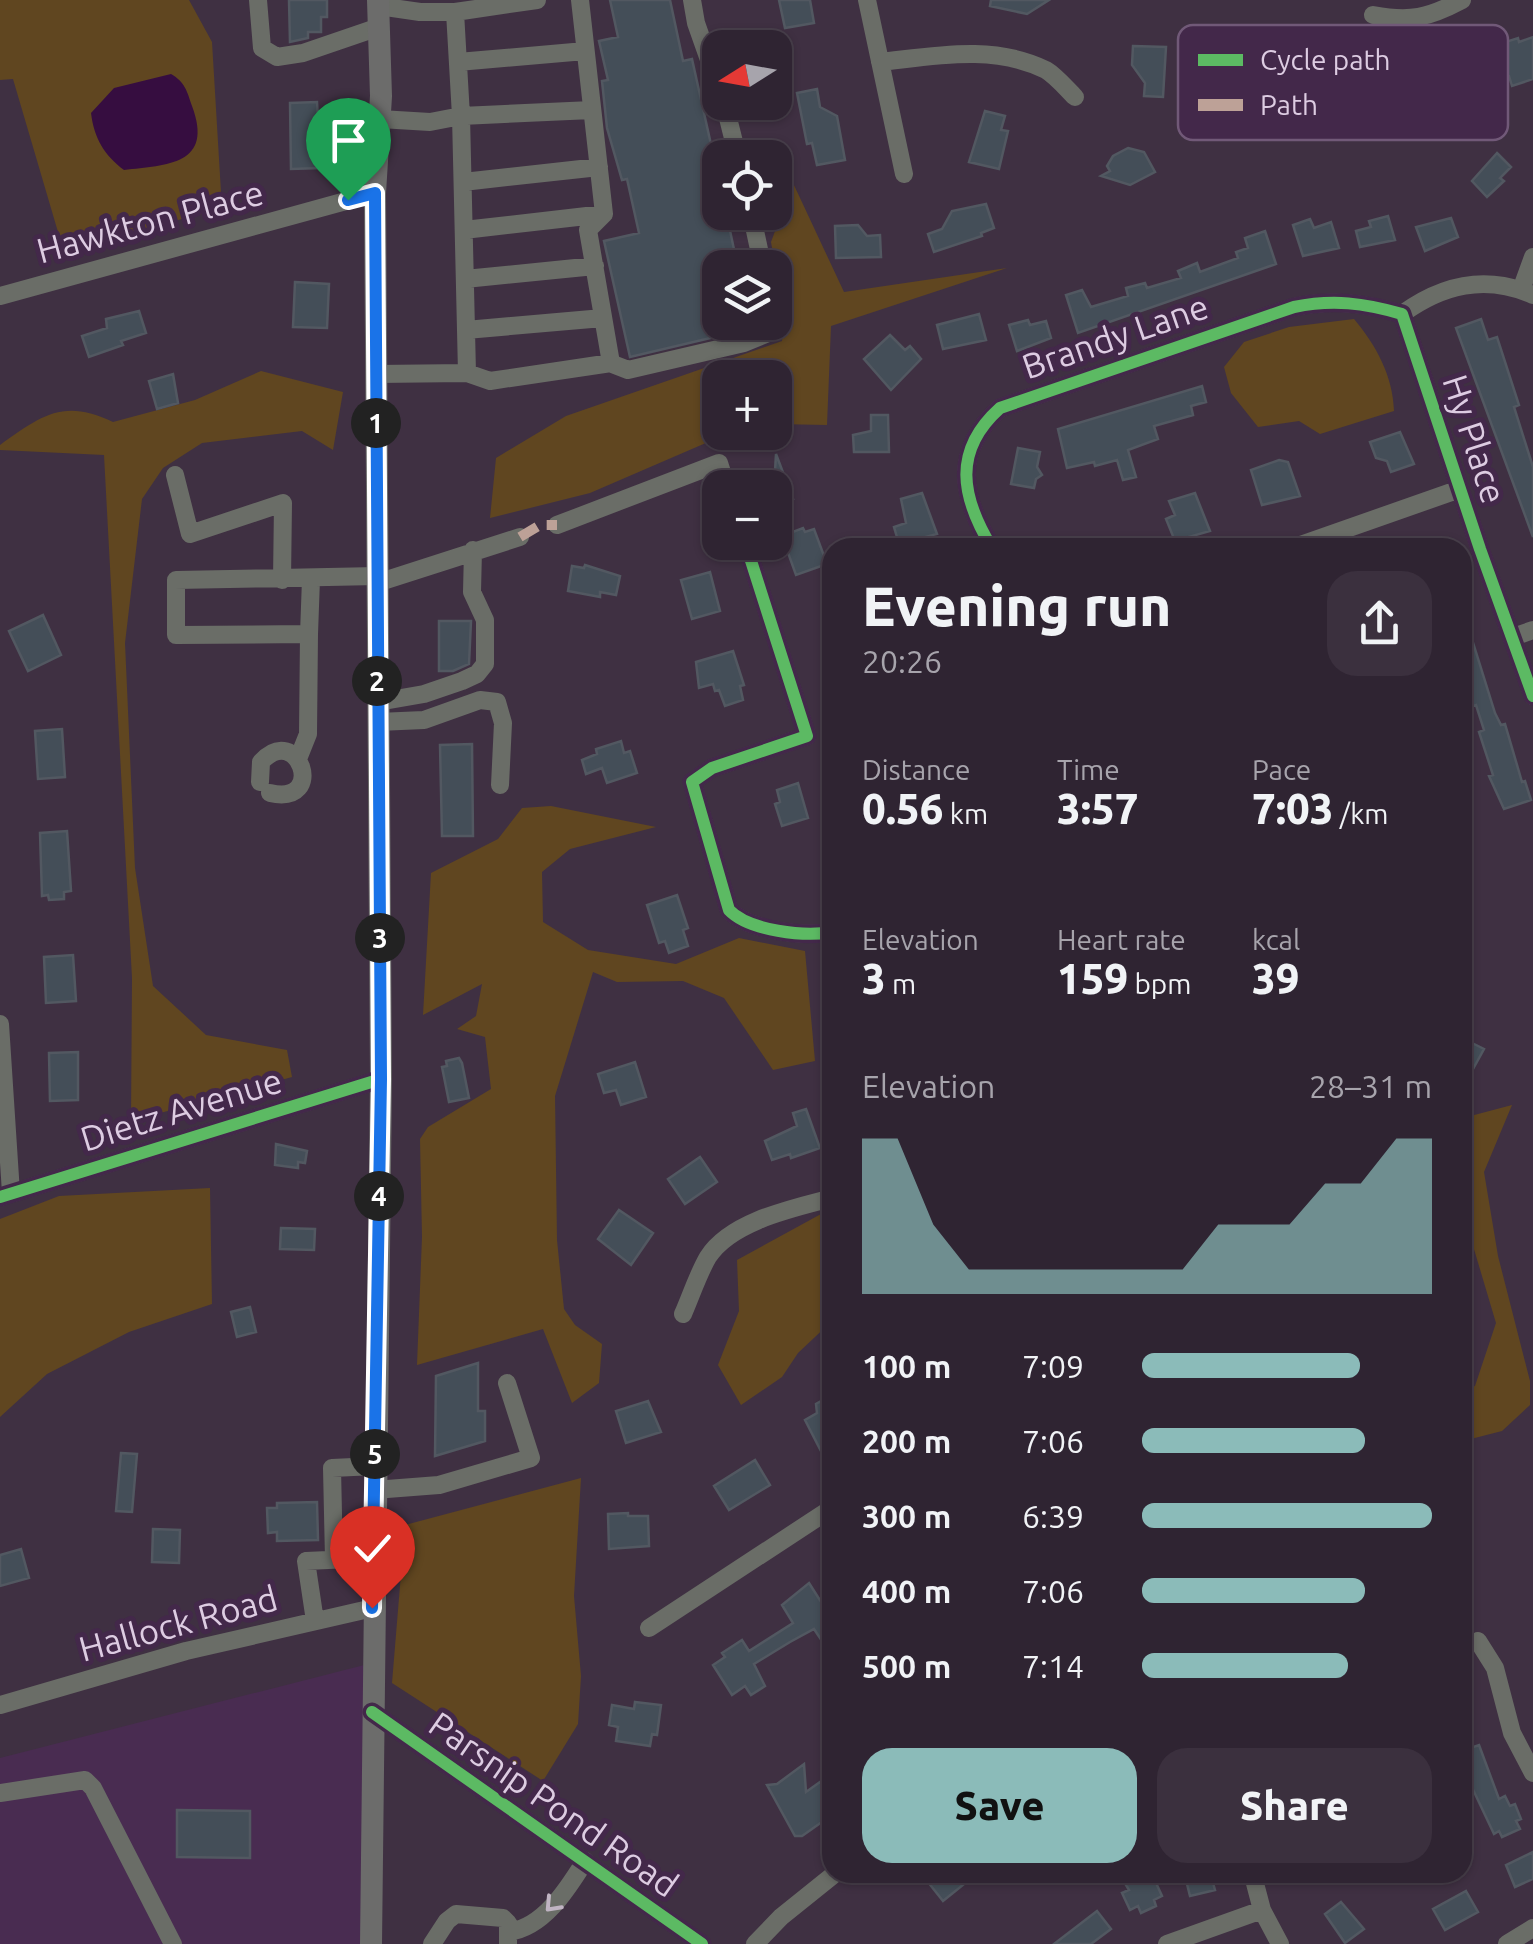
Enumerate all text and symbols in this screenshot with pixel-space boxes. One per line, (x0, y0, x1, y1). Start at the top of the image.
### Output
legend (1178, 25, 1508, 140)
north arrow (702, 30, 792, 120)
map controls (702, 30, 792, 560)
text: Cycle path (1260, 44, 1391, 75)
text: Path (1260, 89, 1318, 120)
pin (306, 98, 391, 201)
icon: arrive (321, 113, 376, 168)
button: locate (702, 140, 792, 230)
street label: Hawkton Place (32, 172, 268, 270)
button: layers (702, 250, 792, 340)
street label: Brandy Lane (1017, 286, 1213, 386)
button: + (702, 360, 792, 450)
street label: Hy Place (1435, 370, 1515, 508)
pin: 1 (351, 398, 401, 448)
text: 1 (368, 407, 384, 438)
button: − (702, 470, 792, 560)
button: share (1327, 571, 1432, 676)
text: Evening run (862, 575, 1172, 636)
text: 20:26 (862, 643, 942, 679)
pin: 2 (352, 656, 402, 706)
text: 2 (369, 665, 385, 696)
text: Distance (862, 754, 970, 785)
text: Time (1057, 754, 1120, 785)
text: Pace (1252, 754, 1311, 785)
text: 0.56 (862, 785, 943, 832)
text: 3:57 (1057, 785, 1138, 832)
text: 7:03 (1252, 785, 1333, 832)
text: km (943, 798, 988, 829)
text: /km (1333, 798, 1388, 829)
pin: 3 (355, 913, 405, 963)
text: 3 (372, 922, 388, 953)
text: Elevation (862, 924, 979, 955)
text: Heart rate (1057, 924, 1186, 955)
text: kcal (1252, 924, 1300, 955)
text: 3 (862, 955, 886, 1002)
text: 159 (1057, 955, 1128, 1002)
text: 39 (1252, 955, 1299, 1002)
text: m (886, 968, 916, 999)
text: bpm (1128, 968, 1191, 999)
street label: Dietz Avenue (76, 1059, 286, 1159)
text: Elevation (862, 1068, 995, 1104)
text: 28–31 m (1309, 1068, 1432, 1104)
pin: 4 (354, 1171, 404, 1221)
text: 4 (371, 1180, 387, 1211)
text: 100 m (862, 1348, 951, 1384)
text: 7:09 (1022, 1348, 1084, 1384)
text: 200 m (862, 1423, 951, 1459)
text: 7:06 (1022, 1423, 1084, 1459)
pin: 5 (350, 1429, 400, 1479)
text: 5 (367, 1438, 383, 1469)
text: 300 m (862, 1498, 951, 1534)
text: 6:39 (1022, 1498, 1084, 1534)
pin (330, 1506, 415, 1609)
icon: check (345, 1521, 400, 1576)
text: 400 m (862, 1573, 951, 1609)
text: 7:06 (1022, 1573, 1084, 1609)
street label: Hallock Road (74, 1577, 282, 1669)
text: 500 m (862, 1648, 951, 1684)
text: 7:14 (1022, 1648, 1084, 1684)
street label: Parsnip Pond Road (422, 1703, 686, 1905)
button: Save (862, 1748, 1137, 1863)
button: Share (1157, 1748, 1432, 1863)
one-way arrow (546, 1893, 564, 1911)

